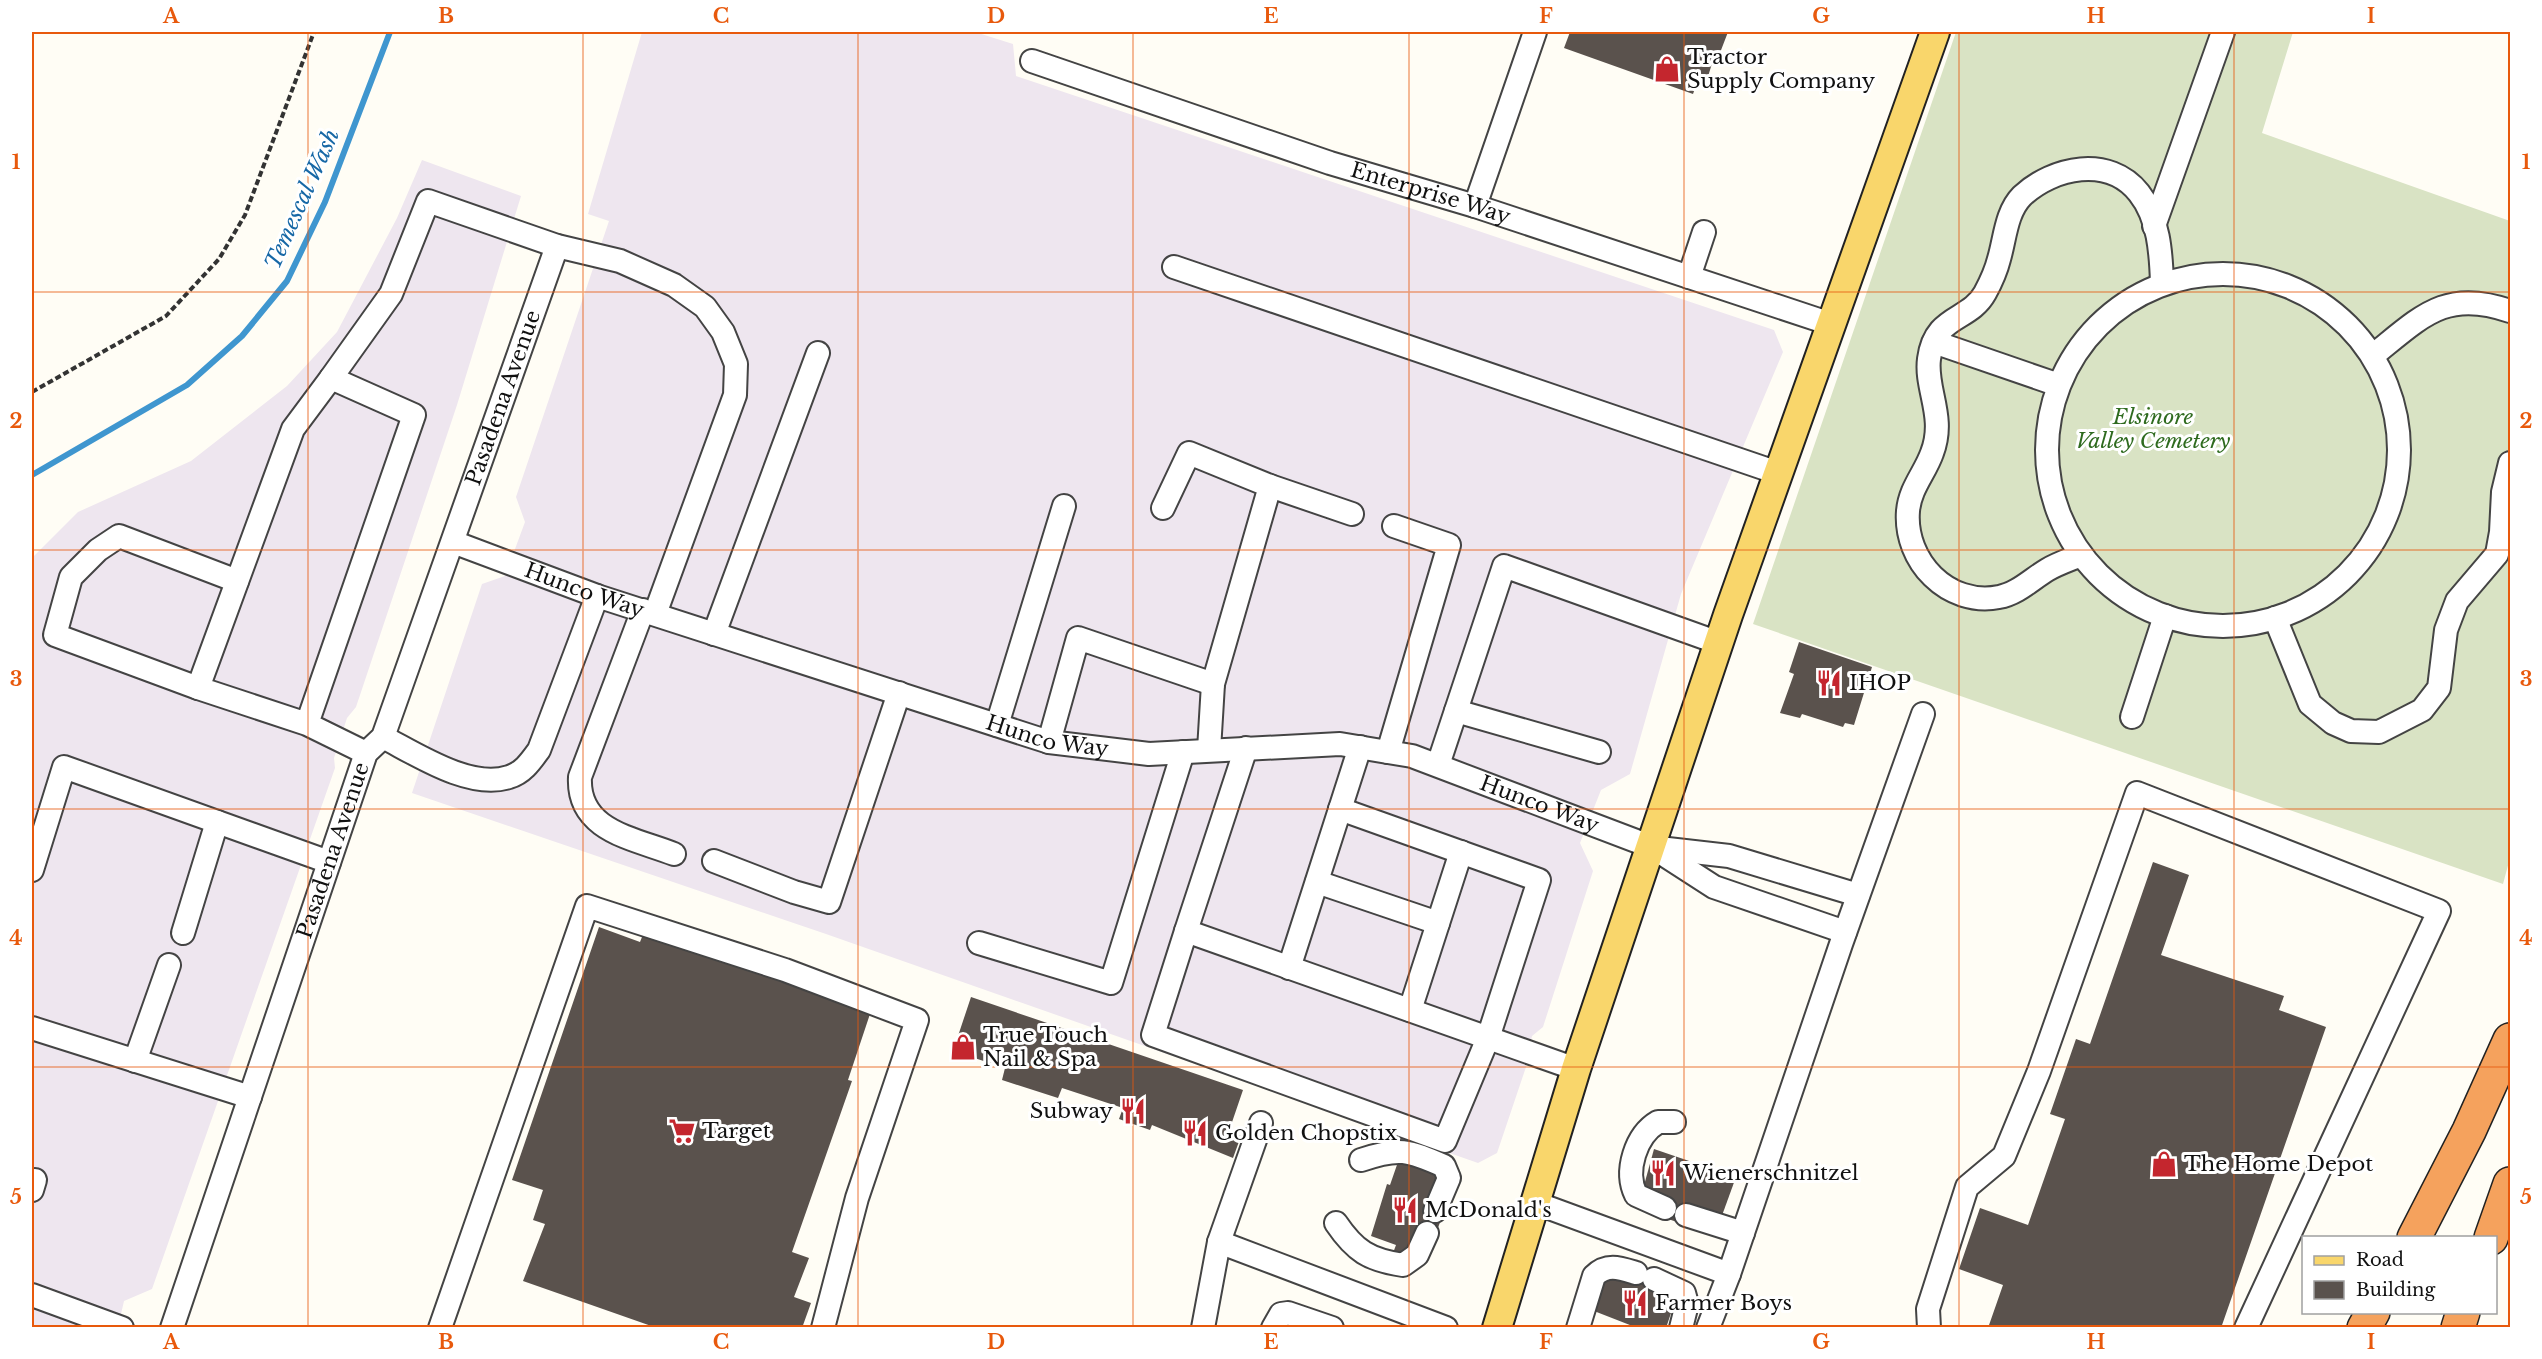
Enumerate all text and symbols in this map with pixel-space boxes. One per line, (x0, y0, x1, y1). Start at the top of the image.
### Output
text: A (162, 4, 180, 28)
text: B (438, 4, 454, 28)
text: C (713, 4, 729, 28)
text: D (987, 4, 1005, 28)
text: E (1263, 4, 1279, 28)
text: F (1539, 4, 1553, 28)
text: G (1812, 4, 1830, 28)
text: H (2087, 4, 2106, 28)
text: I (2367, 4, 2375, 28)
place label: Tractor Supply Company (1687, 44, 1876, 94)
shop icon: Tractor Supply Company (1652, 54, 1682, 84)
water label: Temescal Wash (259, 125, 345, 273)
text: 1 (12, 150, 21, 174)
text: 1 (2522, 150, 2531, 174)
street label: Enterprise Way (1348, 157, 1514, 230)
street label: Pasadena Avenue (460, 307, 546, 489)
park label: Elsinore Valley Cemetery (2076, 404, 2230, 454)
text: 2 (9, 409, 23, 433)
text: 2 (2519, 409, 2533, 433)
street label: Hunco Way (521, 557, 648, 624)
text: 3 (10, 667, 22, 691)
text: 3 (2520, 667, 2532, 691)
restaurant icon: IHOP (1814, 668, 1844, 698)
place label: IHOP (1849, 670, 1911, 696)
street label: Hunco Way (983, 710, 1111, 762)
street label: Pasadena Avenue (291, 759, 375, 942)
street label: Hunco Way (1476, 770, 1603, 839)
text: 4 (9, 926, 23, 950)
text: 4 (2519, 926, 2533, 950)
place label: True Touch Nail & Spa (983, 1022, 1108, 1072)
shop icon: True Touch Nail & Spa (948, 1032, 978, 1062)
restaurant icon: Subway (1118, 1096, 1148, 1126)
place label: Subway (1030, 1098, 1114, 1124)
supermarket icon: Target (667, 1116, 697, 1146)
place label: Target (702, 1118, 771, 1144)
restaurant icon: Golden Chopstix (1180, 1118, 1210, 1148)
place label: Golden Chopstix (1215, 1120, 1397, 1146)
shop icon: The Home Depot (2149, 1149, 2179, 1179)
place label: The Home Depot (2184, 1151, 2373, 1177)
restaurant icon: Wienerschnitzel (1648, 1158, 1678, 1188)
place label: Wienerschnitzel (1682, 1160, 1859, 1186)
text: 5 (10, 1185, 22, 1209)
text: 5 (2520, 1185, 2532, 1209)
restaurant icon: McDonald's (1390, 1195, 1420, 1225)
place label: McDonald's (1425, 1197, 1552, 1223)
legend (2302, 1236, 2497, 1314)
text: Road (2356, 1249, 2404, 1271)
text: Building (2356, 1279, 2435, 1301)
restaurant icon: Farmer Boys (1620, 1288, 1650, 1318)
place label: Farmer Boys (1655, 1290, 1792, 1316)
text: A (162, 1330, 180, 1354)
text: B (438, 1330, 454, 1354)
text: C (713, 1330, 729, 1354)
text: D (987, 1330, 1005, 1354)
text: E (1263, 1330, 1279, 1354)
text: F (1539, 1330, 1553, 1354)
text: G (1812, 1330, 1830, 1354)
text: H (2087, 1330, 2106, 1354)
text: I (2367, 1330, 2375, 1354)

